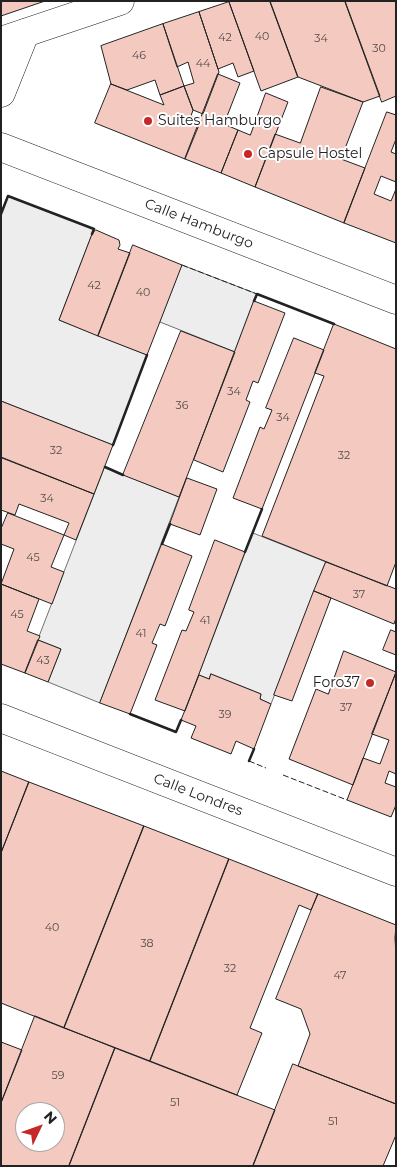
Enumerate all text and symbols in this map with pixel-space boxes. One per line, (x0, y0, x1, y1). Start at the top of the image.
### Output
house number: 40 (255, 30, 269, 44)
house number: 42 (218, 31, 232, 45)
house number: 34 (314, 32, 328, 46)
house number: 30 (372, 42, 386, 56)
house number: 46 (132, 49, 146, 63)
house number: 44 (196, 57, 210, 71)
place label: Suites Hamburgo (158, 113, 281, 129)
marker: Suites Hamburgo (142, 115, 154, 127)
place label: Capsule Hostel (258, 146, 362, 162)
marker: Capsule Hostel (242, 148, 254, 160)
street label: Calle Hamburgo (142, 196, 256, 252)
house number: 42 (87, 279, 101, 293)
house number: 40 (136, 286, 150, 300)
house number: 34 (227, 385, 241, 399)
house number: 36 (176, 399, 188, 413)
house number: 34 (276, 411, 290, 425)
house number: 32 (50, 444, 62, 458)
house number: 32 (338, 449, 350, 463)
house number: 34 (40, 492, 54, 506)
house number: 45 (26, 551, 40, 565)
house number: 37 (353, 588, 365, 602)
house number: 45 (10, 608, 24, 622)
house number: 41 (200, 614, 210, 628)
house number: 41 (136, 627, 146, 641)
house number: 43 (36, 654, 50, 668)
place label: Foro37 (313, 675, 360, 691)
marker: Foro37 (364, 677, 376, 689)
house number: 37 (340, 701, 352, 715)
house number: 39 (219, 708, 231, 722)
street label: Calle Londres (151, 770, 245, 820)
house number: 40 (45, 921, 59, 935)
house number: 38 (140, 937, 154, 951)
house number: 32 (224, 962, 236, 976)
house number: 47 (333, 969, 347, 983)
house number: 59 (52, 1069, 64, 1083)
house number: 51 (170, 1096, 180, 1110)
north arrow (15, 1102, 65, 1152)
text: N (40, 1107, 61, 1128)
house number: 51 (328, 1115, 338, 1129)

